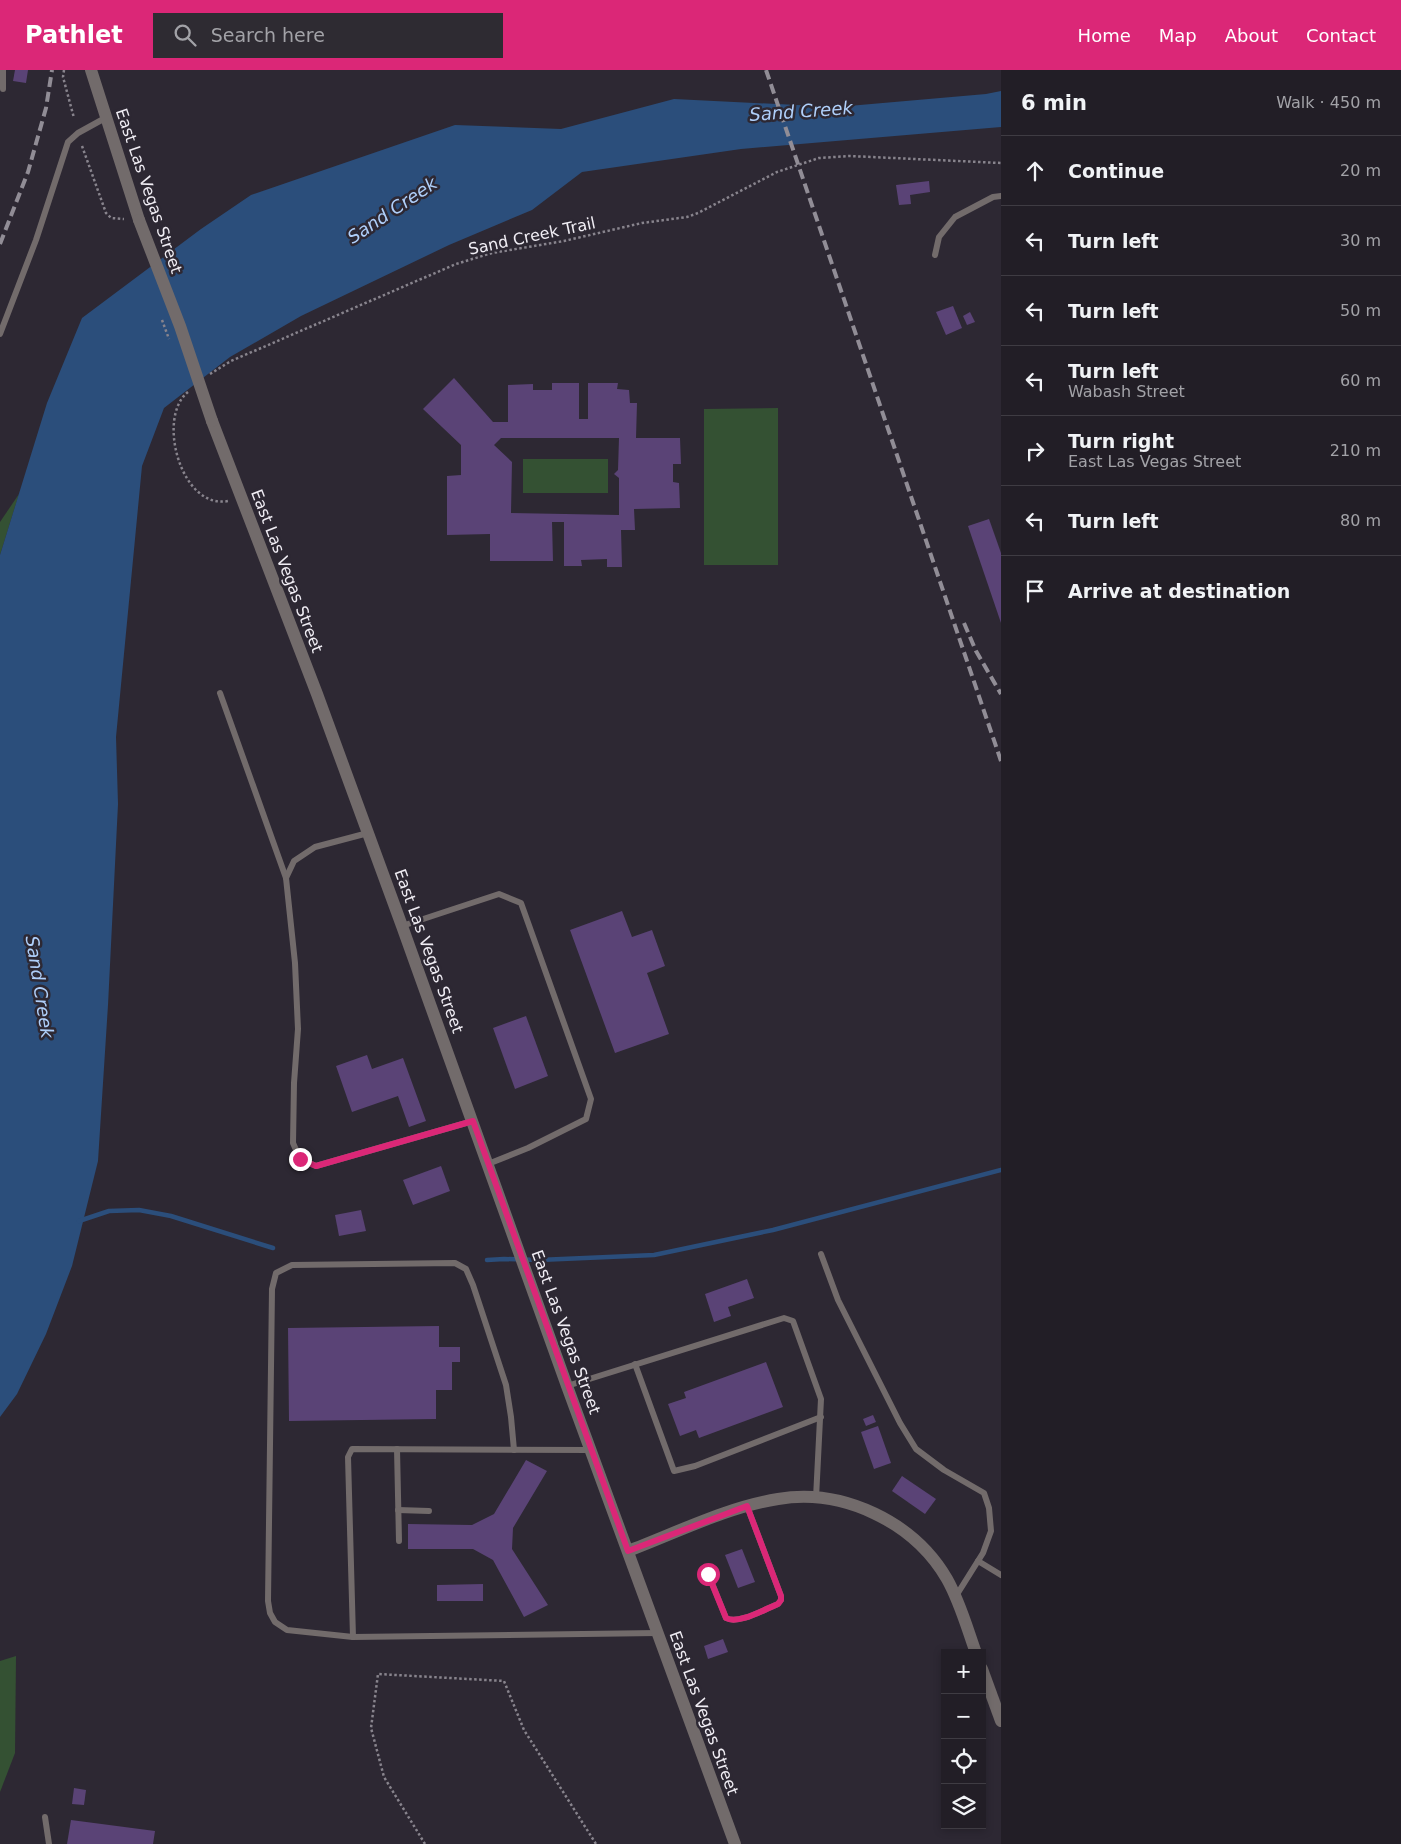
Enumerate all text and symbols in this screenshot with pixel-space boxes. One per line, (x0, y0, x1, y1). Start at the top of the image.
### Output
search box (153, 13, 503, 58)
text: Pathlet (25, 21, 123, 49)
icon: search (171, 21, 199, 49)
text: Search here (211, 24, 325, 46)
text: Home (1078, 25, 1131, 46)
text: Map (1159, 25, 1197, 46)
text: About (1225, 25, 1278, 46)
text: Contact (1306, 25, 1376, 46)
text: 6 min (1021, 91, 1087, 115)
text: Walk · 450 m (1276, 93, 1381, 112)
water label: Sand Creek (749, 97, 855, 125)
street label: East Las Vegas Street (112, 106, 186, 276)
icon: ahead (1021, 157, 1049, 185)
text: Continue (1068, 160, 1164, 182)
text: 20 m (1340, 161, 1381, 180)
water label: Sand Creek (343, 171, 442, 248)
street label: Sand Creek Trail (467, 213, 597, 259)
icon: left (1021, 227, 1049, 255)
text: Turn left (1068, 230, 1159, 252)
text: 30 m (1340, 231, 1381, 250)
icon: left (1021, 297, 1049, 325)
text: Turn left (1068, 300, 1159, 322)
text: 50 m (1340, 301, 1381, 320)
text: Turn left (1068, 360, 1159, 382)
icon: left (1021, 367, 1049, 395)
text: 60 m (1340, 371, 1381, 390)
text: Wabash Street (1068, 382, 1185, 401)
text: Turn right (1068, 430, 1174, 452)
icon: right (1021, 437, 1049, 465)
text: 210 m (1330, 441, 1381, 460)
text: East Las Vegas Street (1068, 452, 1241, 471)
street label: East Las Vegas Street (247, 487, 327, 655)
icon: left (1021, 507, 1049, 535)
text: Turn left (1068, 510, 1159, 532)
text: 80 m (1340, 511, 1381, 530)
icon: arrive (1021, 577, 1049, 605)
text: Arrive at destination (1068, 580, 1290, 602)
street label: East Las Vegas Street (390, 866, 468, 1036)
water label: Sand Creek (22, 934, 59, 1041)
route end (289, 1148, 312, 1171)
street label: East Las Vegas Street (527, 1247, 605, 1417)
route start (697, 1563, 720, 1586)
street label: East Las Vegas Street (665, 1628, 743, 1798)
map controls (941, 1649, 986, 1829)
button: + (941, 1649, 986, 1694)
button: − (941, 1694, 986, 1739)
button: locate (941, 1739, 986, 1784)
button: layers (941, 1784, 986, 1829)

